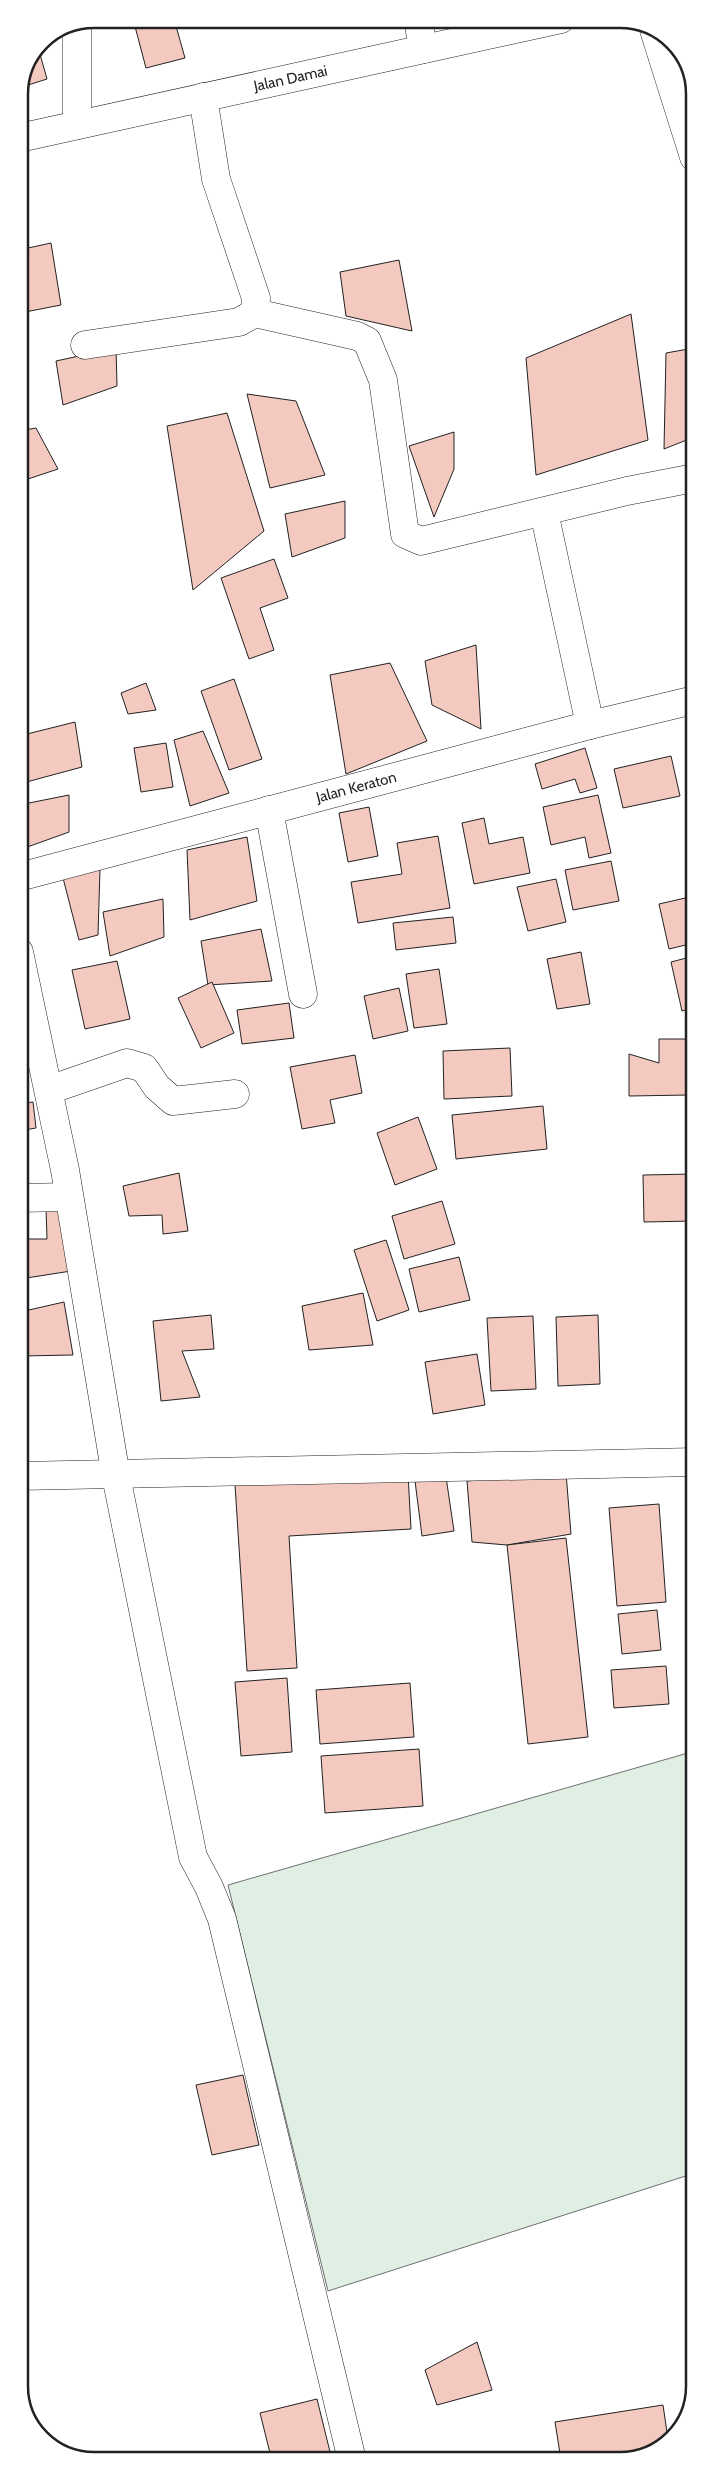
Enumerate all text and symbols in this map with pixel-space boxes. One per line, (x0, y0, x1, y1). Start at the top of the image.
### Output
street label: Jalan Damai (251, 62, 329, 95)
street label: Jalan Keraton (313, 768, 398, 807)

